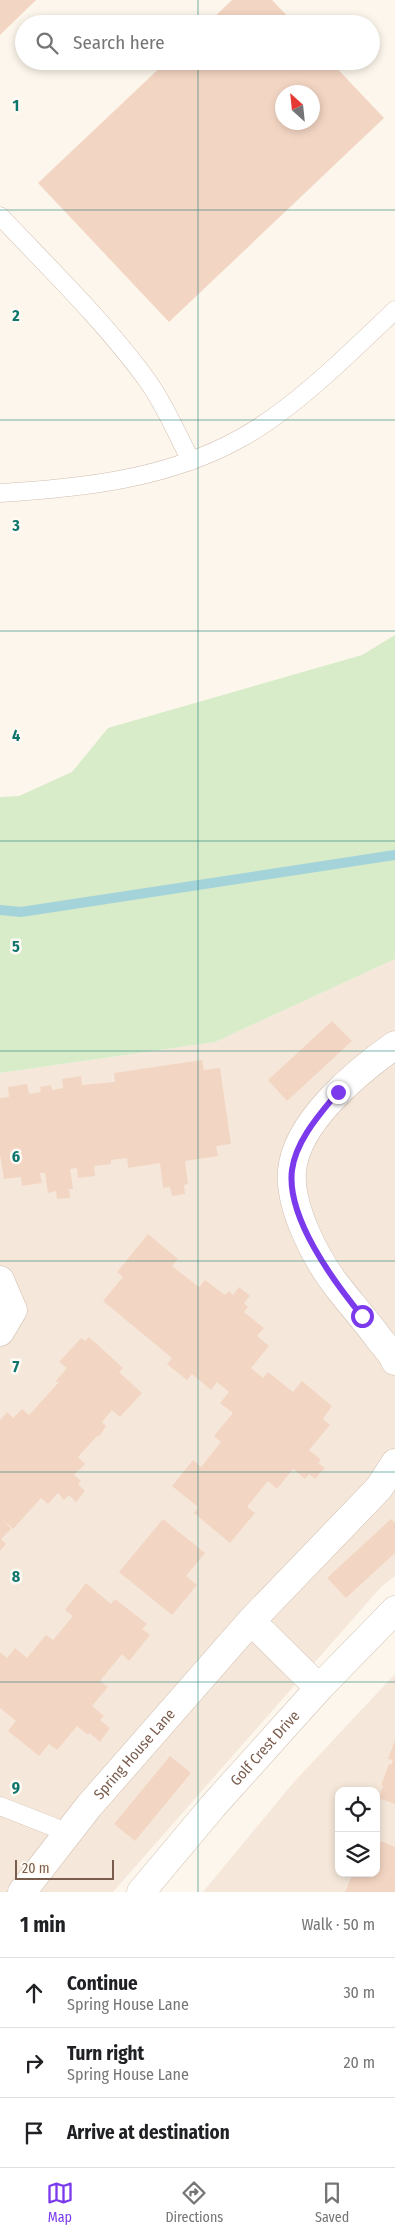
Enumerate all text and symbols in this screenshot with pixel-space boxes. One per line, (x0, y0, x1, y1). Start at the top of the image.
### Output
search box (15, 15, 380, 70)
icon: search (33, 29, 61, 57)
text: Search here (73, 31, 165, 54)
north arrow (275, 85, 320, 130)
text: 1 (13, 96, 19, 115)
text: 2 (11, 306, 20, 325)
text: 3 (11, 516, 20, 535)
text: 4 (12, 726, 20, 745)
text: 5 (12, 937, 20, 956)
route end (327, 1081, 350, 1104)
text: 6 (12, 1147, 20, 1166)
route start (351, 1305, 374, 1328)
text: 7 (13, 1357, 20, 1376)
text: 8 (12, 1567, 21, 1586)
street label: Spring House Lane (90, 1705, 179, 1803)
street label: Golf Crest Drive (227, 1707, 303, 1789)
text: 9 (12, 1778, 20, 1797)
map controls (335, 1787, 380, 1877)
button: locate (335, 1787, 380, 1832)
button: layers (335, 1832, 380, 1877)
scale bar (15, 1857, 114, 1880)
text: 20 m (22, 1860, 50, 1877)
text: 1 min (20, 1912, 66, 1938)
text: Walk · 50 m (301, 1915, 375, 1934)
text: Continue (67, 1972, 138, 1995)
icon: ahead (20, 1979, 48, 2007)
text: 30 m (343, 1983, 375, 2002)
text: Spring House Lane (67, 1995, 189, 2014)
text: Turn right (67, 2042, 144, 2065)
icon: right (20, 2049, 48, 2077)
text: 20 m (344, 2053, 375, 2072)
text: Spring House Lane (67, 2065, 189, 2084)
icon: arrive (20, 2119, 48, 2147)
text: Arrive at destination (67, 2121, 230, 2144)
tab: Map (46, 2179, 74, 2226)
tab: Directions (165, 2179, 223, 2226)
tab: Saved (315, 2179, 349, 2226)

